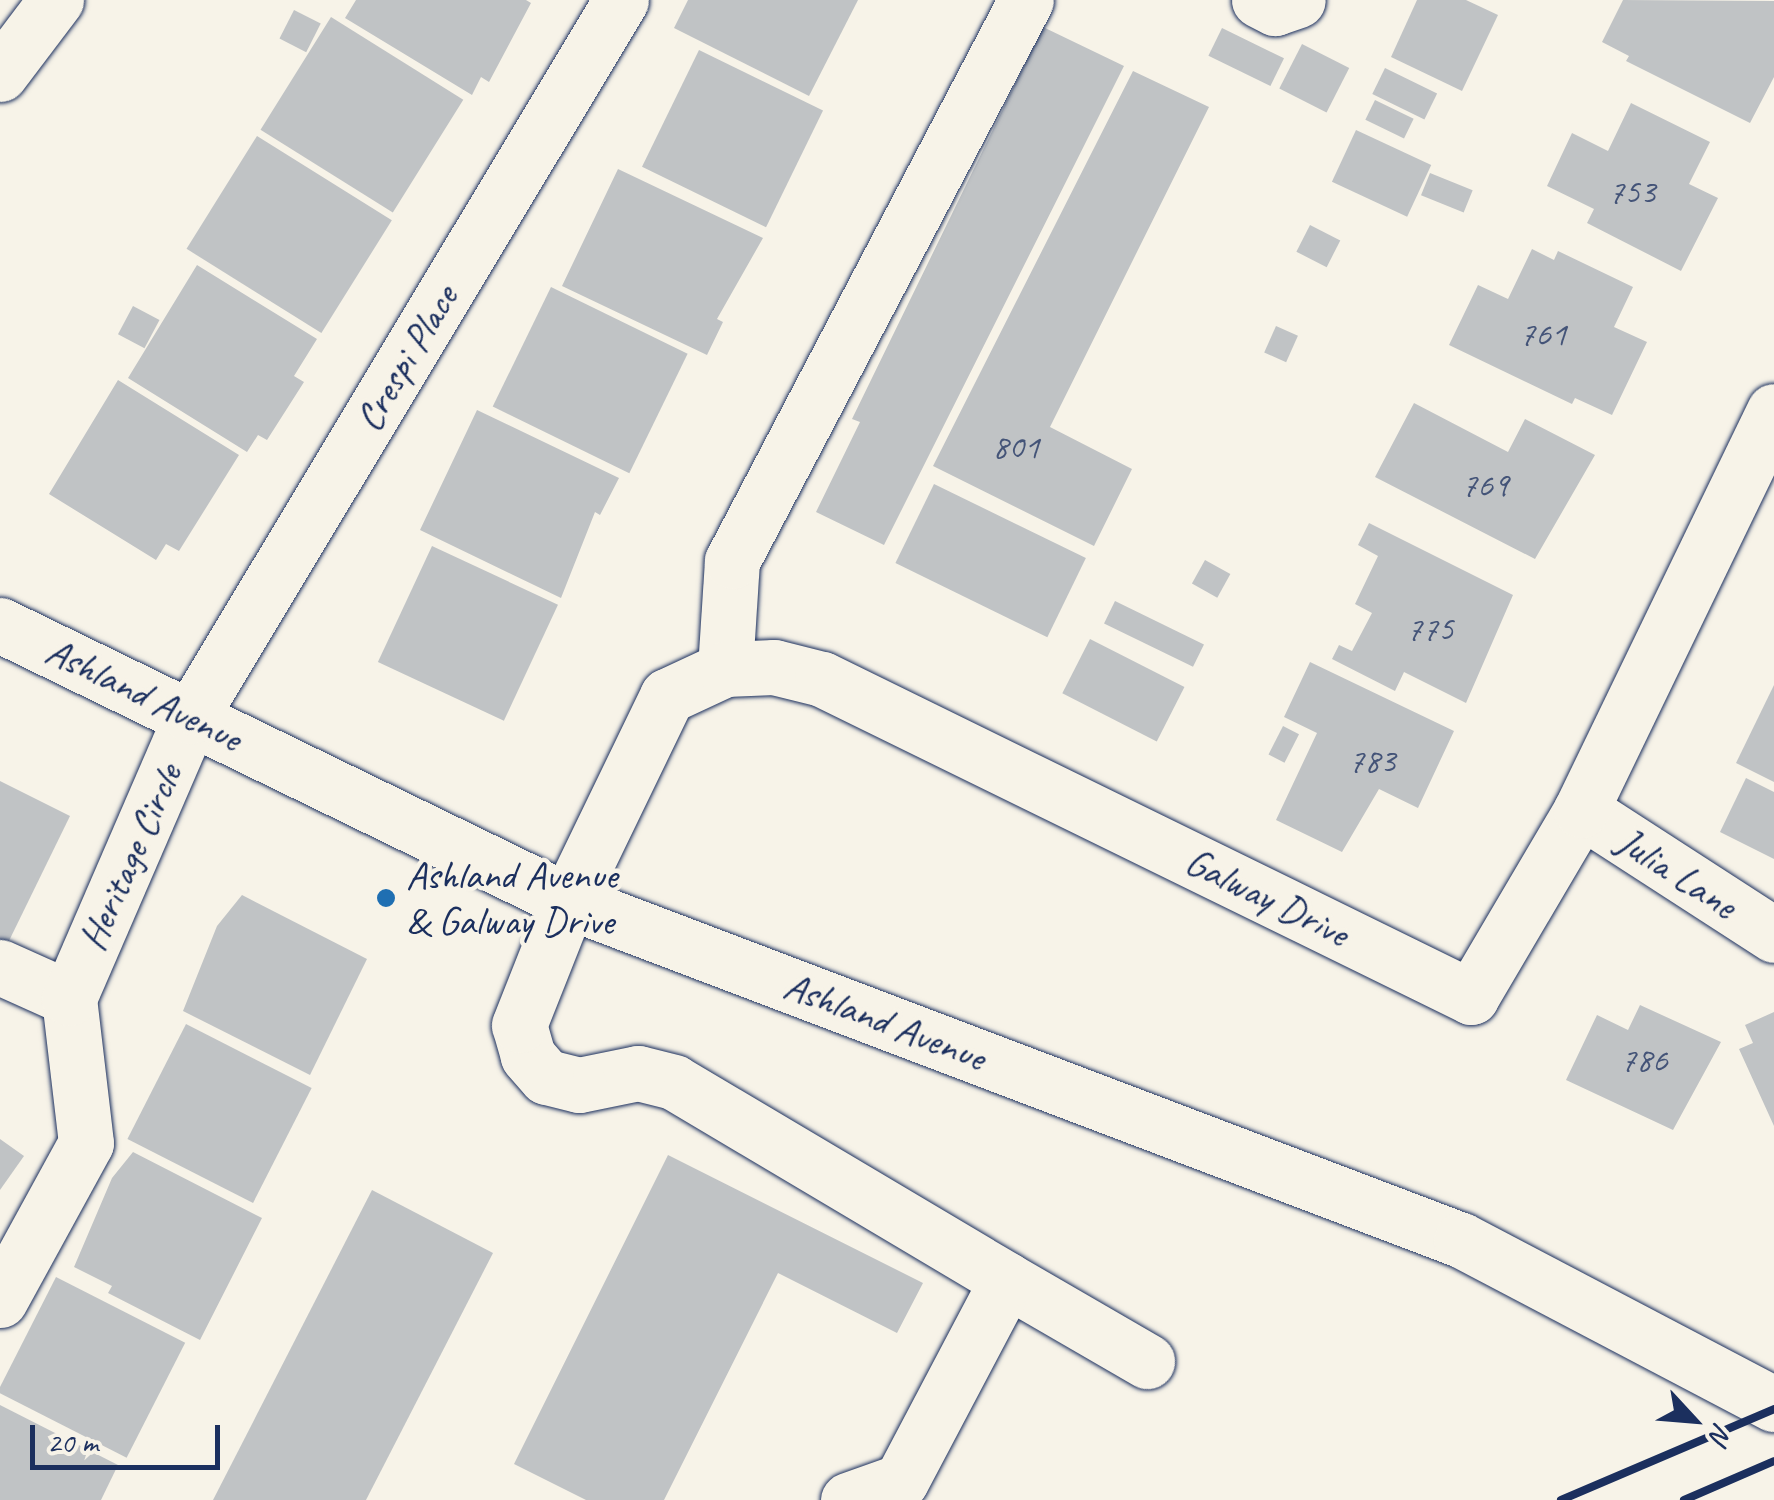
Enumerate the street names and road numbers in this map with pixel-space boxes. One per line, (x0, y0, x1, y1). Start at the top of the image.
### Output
street label: Crespi Place (344, 276, 468, 440)
street label: Ashland Avenue (39, 626, 249, 762)
street label: Heritage Circle (68, 757, 192, 957)
street label: Julia Lane (1608, 817, 1746, 929)
street label: Galway Drive (1178, 837, 1356, 957)
street label: Ashland Avenue (778, 961, 992, 1081)

